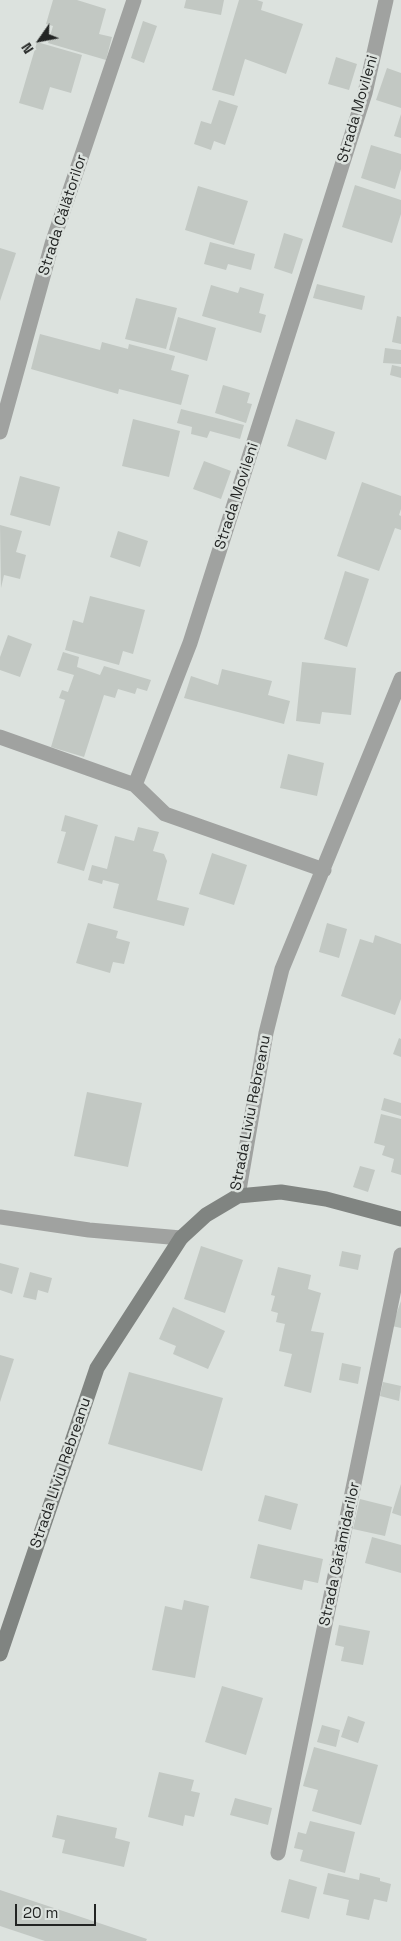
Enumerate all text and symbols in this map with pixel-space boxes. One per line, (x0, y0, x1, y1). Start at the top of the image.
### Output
north arrow (15, 15, 65, 65)
text: N (17, 39, 38, 57)
street label: Strada Movileni (334, 53, 382, 165)
street label: Strada Călătorilor (35, 152, 91, 278)
street label: Strada Movileni (211, 440, 263, 552)
street label: Strada Liviu Rebreanu (227, 1034, 275, 1192)
street label: Strada Liviu Rebreanu (27, 1395, 95, 1551)
street label: Strada Cărămidarilor (316, 1480, 364, 1628)
scale bar (18, 1894, 99, 1926)
text: 20 m (23, 1903, 58, 1922)

